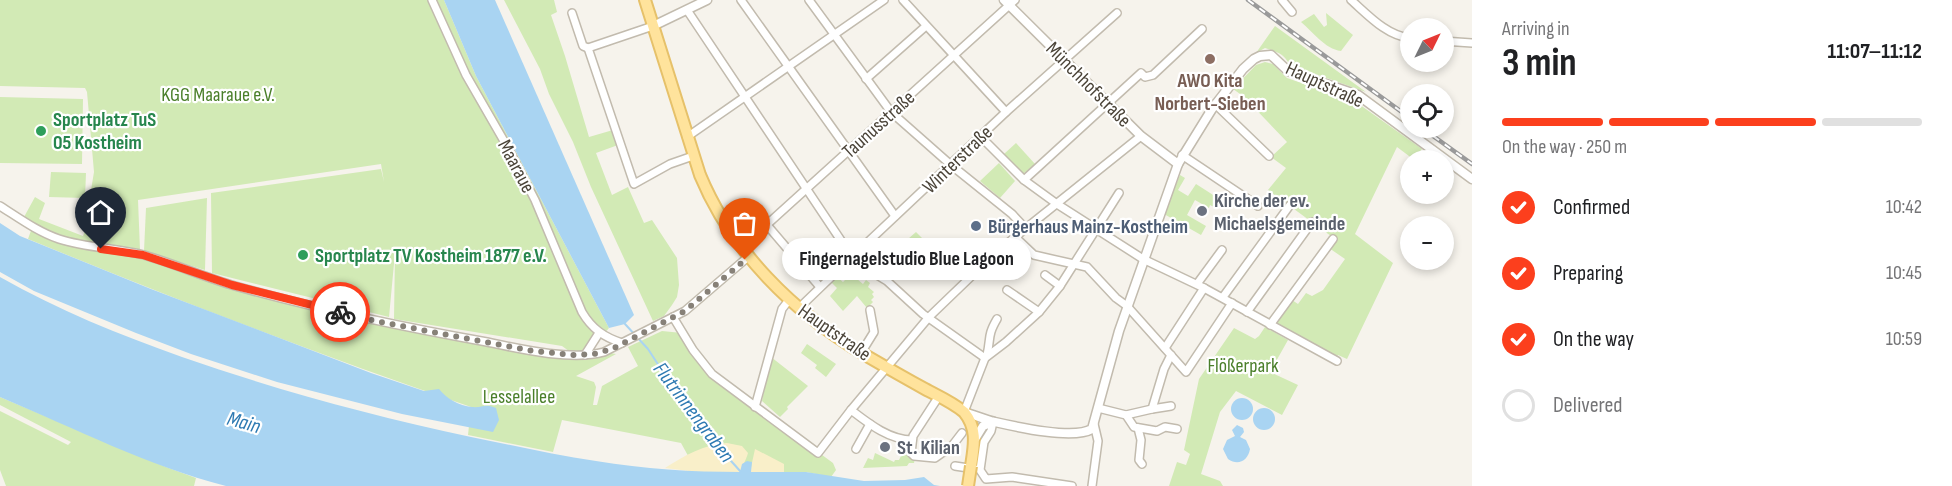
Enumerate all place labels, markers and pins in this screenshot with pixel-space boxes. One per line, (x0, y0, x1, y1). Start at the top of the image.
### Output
marker: AWO Kita Norbert-Sieben (1203, 52, 1217, 66)
place label: AWO Kita Norbert-Sieben (1154, 69, 1266, 116)
place label: Sportplatz TuS 05 Kostheim (53, 108, 156, 155)
marker: Sportplatz TuS 05 Kostheim (34, 124, 48, 138)
pin (75, 187, 126, 249)
place label: Kirche der ev. Michaelsgemeinde (1214, 189, 1345, 236)
pin (719, 198, 770, 260)
marker: Kirche der ev. Michaelsgemeinde (1195, 204, 1209, 218)
place label: Bürgerhaus Mainz-Kostheim (988, 215, 1188, 239)
marker: Bürgerhaus Mainz-Kostheim (969, 219, 983, 233)
callout: Fingernagelstudio Blue Lagoon (781, 239, 1030, 281)
place label: Sportplatz TV Kostheim 1877 e.V. (315, 244, 547, 268)
marker: Sportplatz TV Kostheim 1877 e.V. (296, 248, 310, 262)
place label: St. Kilian (897, 436, 960, 460)
marker: St. Kilian (878, 440, 892, 454)

